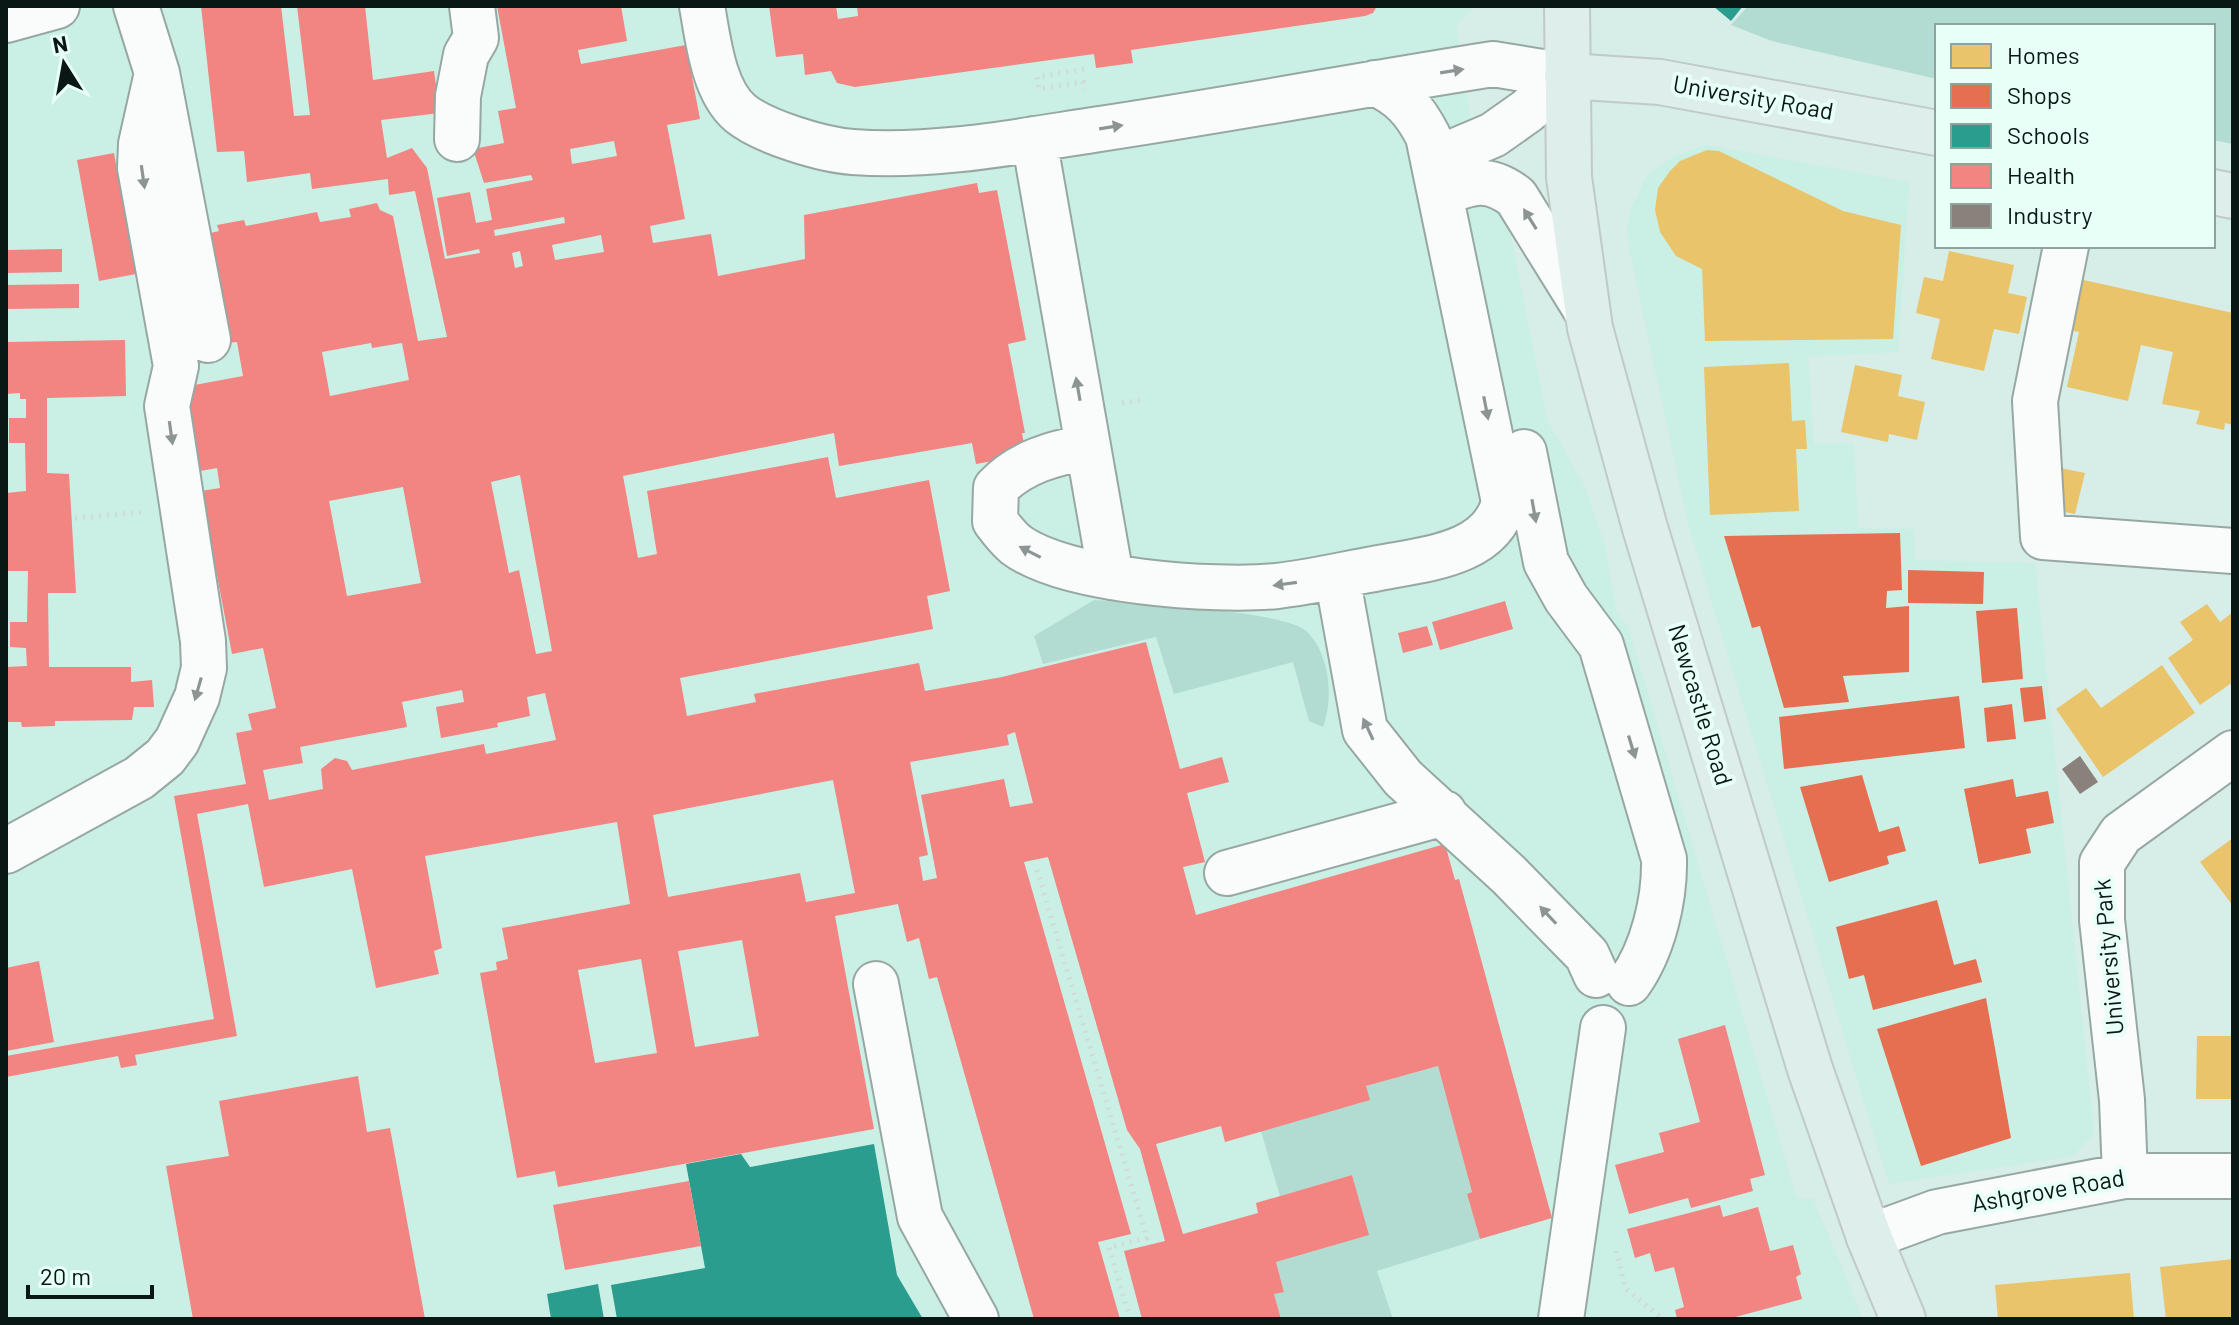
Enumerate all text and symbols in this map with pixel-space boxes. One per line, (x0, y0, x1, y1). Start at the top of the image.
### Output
north arrow (24, 24, 104, 104)
legend (1935, 24, 2215, 248)
text: N (50, 29, 70, 58)
text: Homes (2007, 40, 2080, 69)
one-way arrow (1440, 64, 1465, 76)
street label: University Road (1671, 68, 1836, 125)
text: Shops (2007, 80, 2072, 109)
one-way arrow (1099, 120, 1124, 133)
text: Schools (2007, 120, 2090, 149)
text: Health (2007, 160, 2075, 189)
one-way arrow (137, 165, 150, 190)
text: Industry (2007, 200, 2093, 229)
one-way arrow (1524, 208, 1538, 230)
one-way arrow (1071, 377, 1084, 402)
one-way arrow (1480, 396, 1492, 421)
one-way arrow (165, 420, 178, 445)
one-way arrow (1529, 498, 1541, 523)
one-way arrow (1018, 545, 1041, 558)
one-way arrow (1272, 578, 1297, 591)
street label: Newcastle Road (1663, 621, 1740, 789)
one-way arrow (192, 677, 204, 702)
one-way arrow (1362, 718, 1375, 741)
one-way arrow (1627, 736, 1639, 760)
street label: University Park (2086, 878, 2129, 1036)
one-way arrow (1539, 906, 1557, 925)
street label: Ashgrove Road (1969, 1162, 2126, 1217)
scale bar (28, 1249, 152, 1299)
text: 20 m (40, 1261, 91, 1290)

